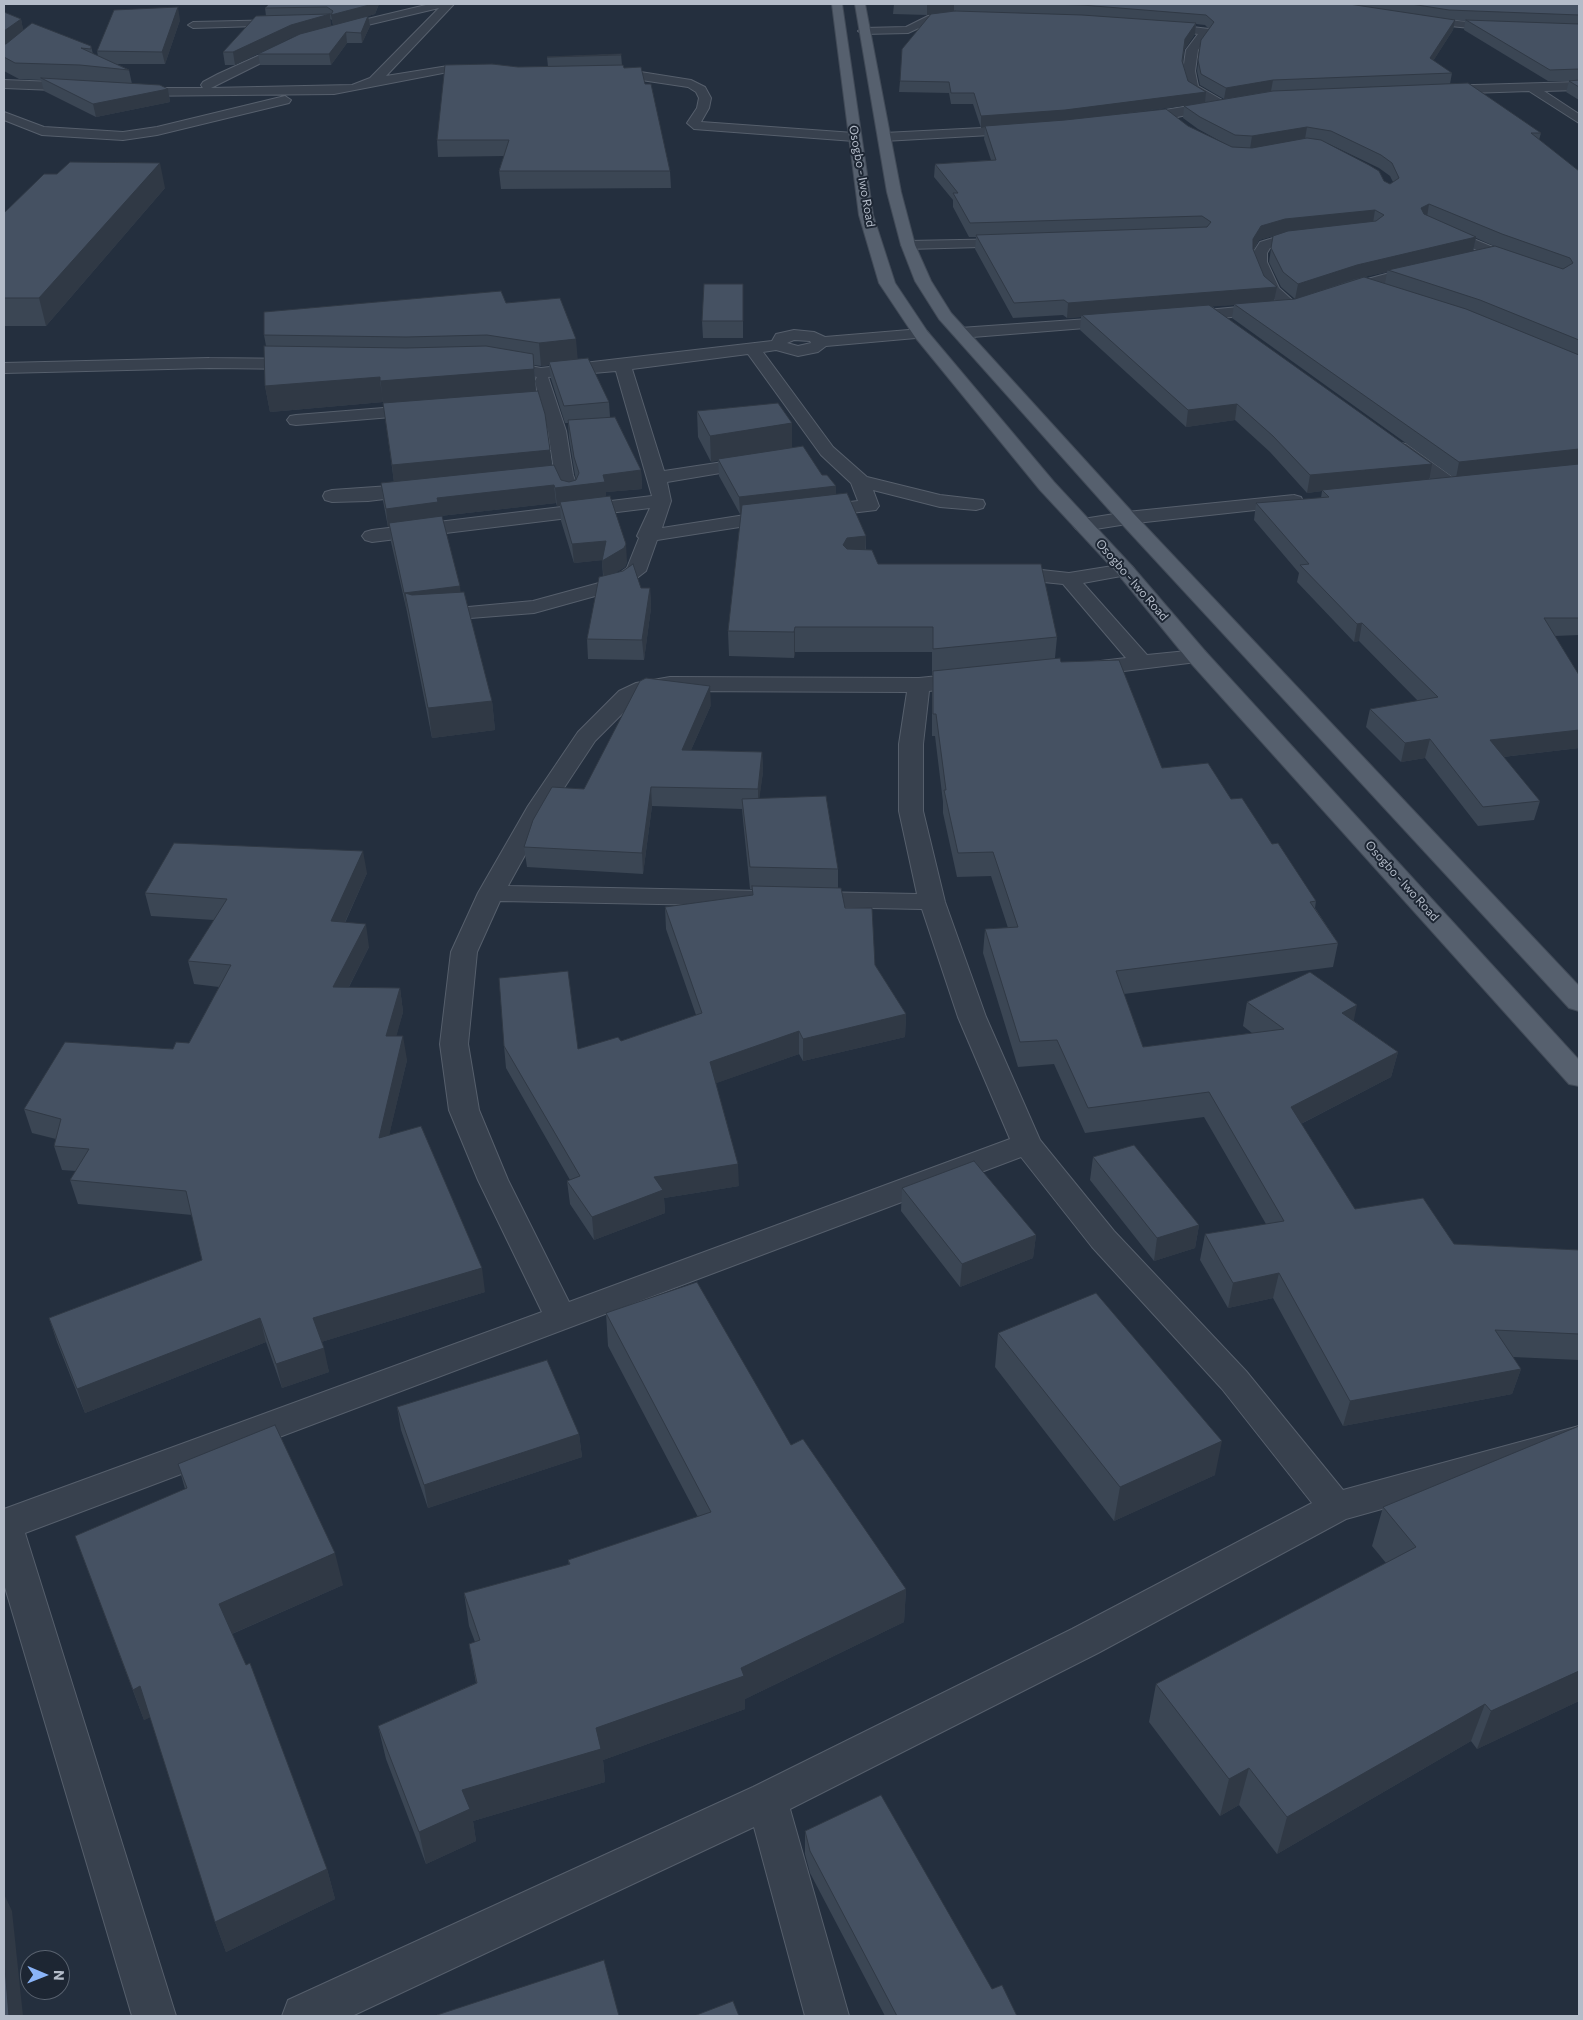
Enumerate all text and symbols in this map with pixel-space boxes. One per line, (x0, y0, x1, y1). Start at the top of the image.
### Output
street label: Osogbo - Iwo Road (846, 124, 878, 228)
street label: Osogbo - Iwo Road (1093, 536, 1171, 624)
street label: Osogbo - Iwo Road (1362, 838, 1442, 924)
north arrow (20, 1950, 70, 2000)
text: N (51, 1970, 68, 1981)

